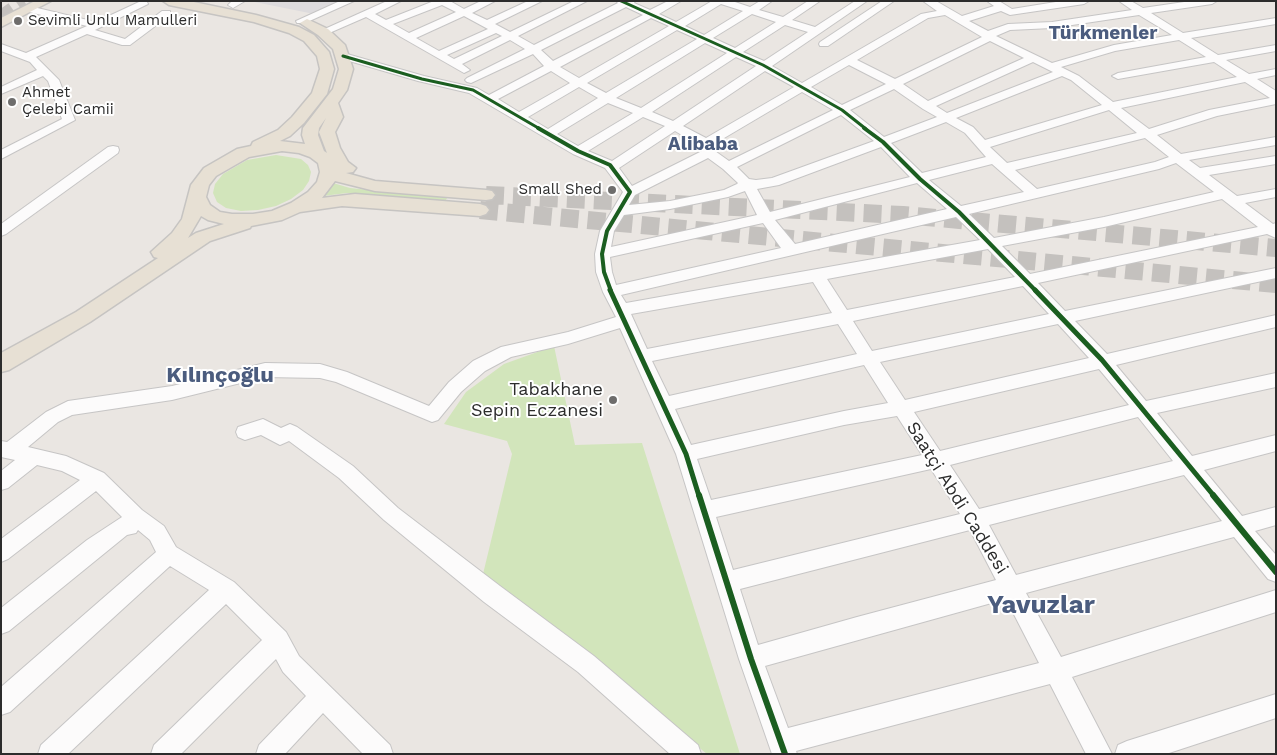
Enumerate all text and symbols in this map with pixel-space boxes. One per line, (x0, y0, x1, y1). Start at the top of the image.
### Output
place label: Sevimli Unlu Mamulleri (28, 12, 197, 30)
marker: Sevimli Unlu Mamulleri (12, 15, 24, 27)
district label: Türkmenler (1048, 22, 1158, 44)
place label: Ahmet Çelebi Camii (22, 84, 114, 119)
marker: Ahmet Çelebi Camii (6, 96, 18, 108)
district label: Alibaba (668, 133, 738, 155)
place label: Small Shed (518, 181, 602, 199)
marker: Small Shed (606, 184, 618, 196)
district label: Kılınçoğlu (166, 363, 274, 389)
place label: Tabakhane Sepin Eczanesi (471, 379, 603, 422)
marker: Tabakhane Sepin Eczanesi (607, 394, 619, 406)
street label: Saatçi Abdi Caddesi (901, 418, 1013, 578)
district label: Yavuzlar (987, 589, 1095, 621)

